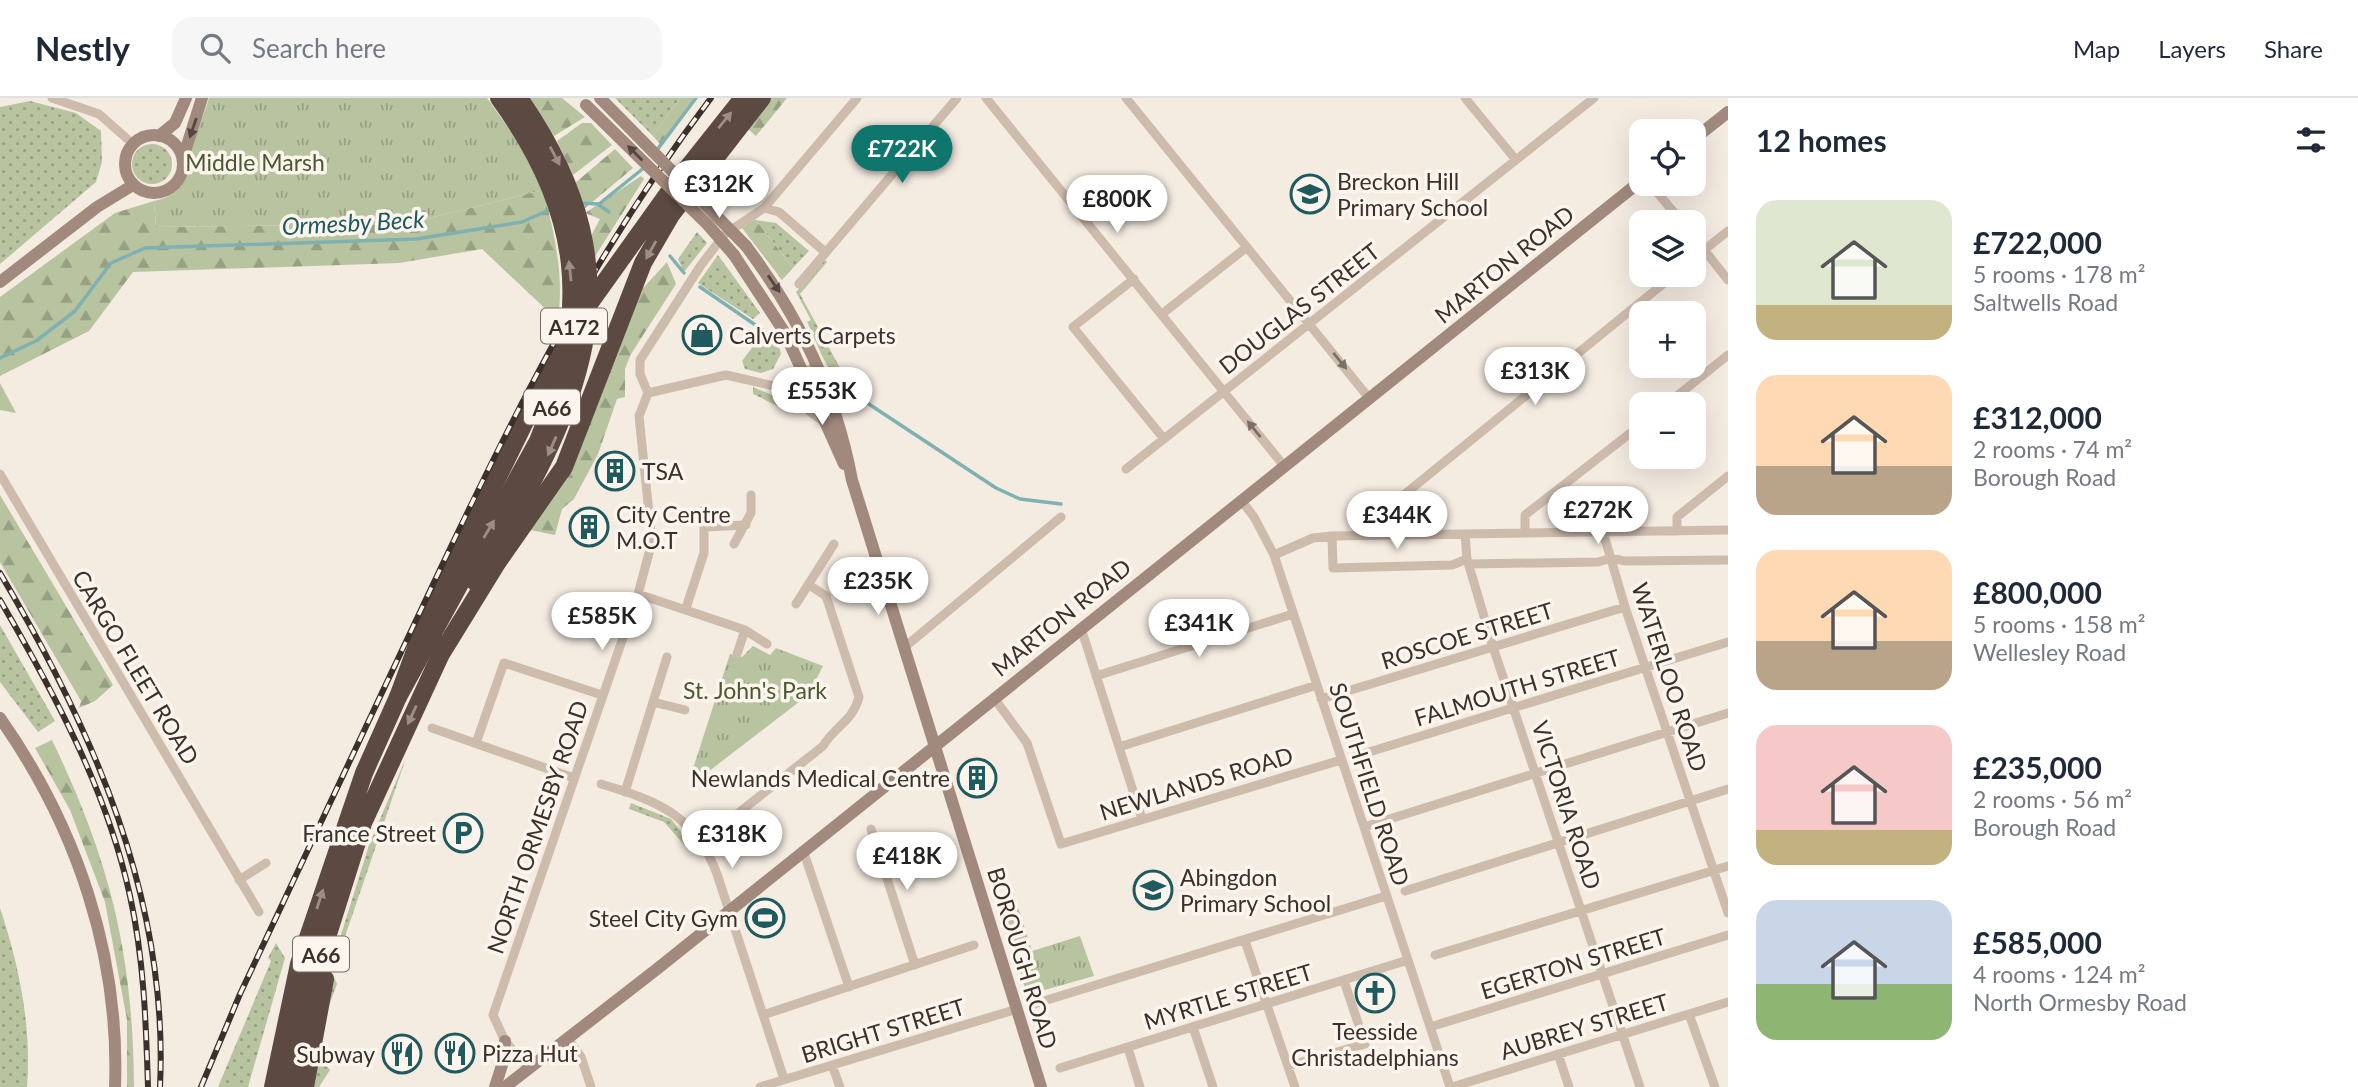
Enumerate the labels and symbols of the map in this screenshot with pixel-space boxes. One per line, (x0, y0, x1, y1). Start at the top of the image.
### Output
one-way arrow (718, 112, 733, 130)
one-way arrow (187, 118, 198, 139)
pin: £722K (853, 126, 951, 185)
one-way arrow (549, 146, 560, 166)
one-way arrow (627, 146, 644, 162)
park label: Middle Marsh (185, 148, 325, 176)
pin: £312K (670, 160, 768, 220)
place label: Breckon Hill Primary School (1337, 167, 1488, 221)
school or university icon: Breckon Hill Primary School (1289, 173, 1331, 215)
pin: £800K (1068, 176, 1166, 235)
street label: MARTON ROAD (1429, 199, 1579, 329)
water label: Ormesby Beck (281, 204, 426, 240)
street label: DOUGLAS STREET (1213, 236, 1385, 379)
one-way arrow (645, 240, 657, 260)
one-way arrow (565, 260, 576, 282)
one-way arrow (767, 275, 781, 293)
road number: A172 (541, 308, 607, 344)
shop icon: Calverts Carpets (681, 314, 723, 356)
place label: Calverts Carpets (729, 321, 896, 349)
pin: £313K (1486, 348, 1584, 407)
one-way arrow (1332, 353, 1347, 370)
pin: £553K (773, 368, 871, 427)
road number: A66 (524, 390, 580, 424)
one-way arrow (1247, 420, 1262, 438)
one-way arrow (546, 436, 558, 456)
building icon: TSA (594, 450, 636, 492)
place label: TSA (642, 457, 684, 485)
pin: £272K (1549, 486, 1647, 546)
pin: £344K (1348, 491, 1446, 551)
place label: City Centre M.O.T (616, 500, 731, 554)
building icon: City Centre M.O.T (568, 506, 610, 548)
one-way arrow (482, 520, 495, 539)
street label: MARTON ROAD (986, 552, 1136, 682)
pin: £235K (829, 558, 927, 617)
street label: CARGO FLEET ROAD (67, 565, 205, 769)
street label: WATERLOO ROAD (1626, 579, 1714, 775)
pin: £585K (553, 592, 651, 652)
street label: ROSCOE STREET (1378, 595, 1557, 674)
pin: £341K (1150, 600, 1248, 659)
street label: FALMOUTH STREET (1411, 642, 1624, 732)
park label: St. John's Park (683, 676, 827, 704)
street label: SOUTHFIELD ROAD (1324, 679, 1416, 889)
street label: NORTH ORMESBY ROAD (481, 697, 593, 957)
one-way arrow (406, 705, 417, 726)
street label: VICTORIA ROAD (1527, 717, 1607, 893)
street label: NEWLANDS ROAD (1096, 740, 1296, 826)
building icon: Newlands Medical Centre (956, 757, 998, 799)
place label: Newlands Medical Centre (691, 764, 950, 792)
pin: £318K (683, 810, 781, 870)
parking icon: France Street (442, 812, 484, 854)
place label: France Street (302, 819, 437, 847)
pin: £418K (858, 832, 956, 892)
place label: Abingdon Primary School (1180, 863, 1331, 917)
street label: BOROUGH ROAD (982, 864, 1064, 1052)
school or university icon: Abingdon Primary School (1132, 869, 1174, 911)
one-way arrow (315, 888, 326, 909)
sports icon: Steel City Gym (744, 897, 786, 939)
place label: Steel City Gym (589, 904, 738, 932)
street label: EGERTON STREET (1477, 921, 1669, 1004)
road number: A66 (293, 936, 349, 972)
street label: MYRTLE STREET (1140, 957, 1316, 1035)
church icon: Teesside Christadelphians (1354, 972, 1396, 1014)
street label: AUBREY STREET (1496, 987, 1672, 1065)
street label: BRIGHT STREET (798, 992, 969, 1068)
place label: Teesside Christadelphians (1291, 1017, 1459, 1071)
restaurant icon: Pizza Hut (434, 1032, 476, 1074)
restaurant icon: Subway (381, 1033, 423, 1075)
place label: Pizza Hut (482, 1039, 579, 1067)
place label: Subway (296, 1040, 375, 1068)

